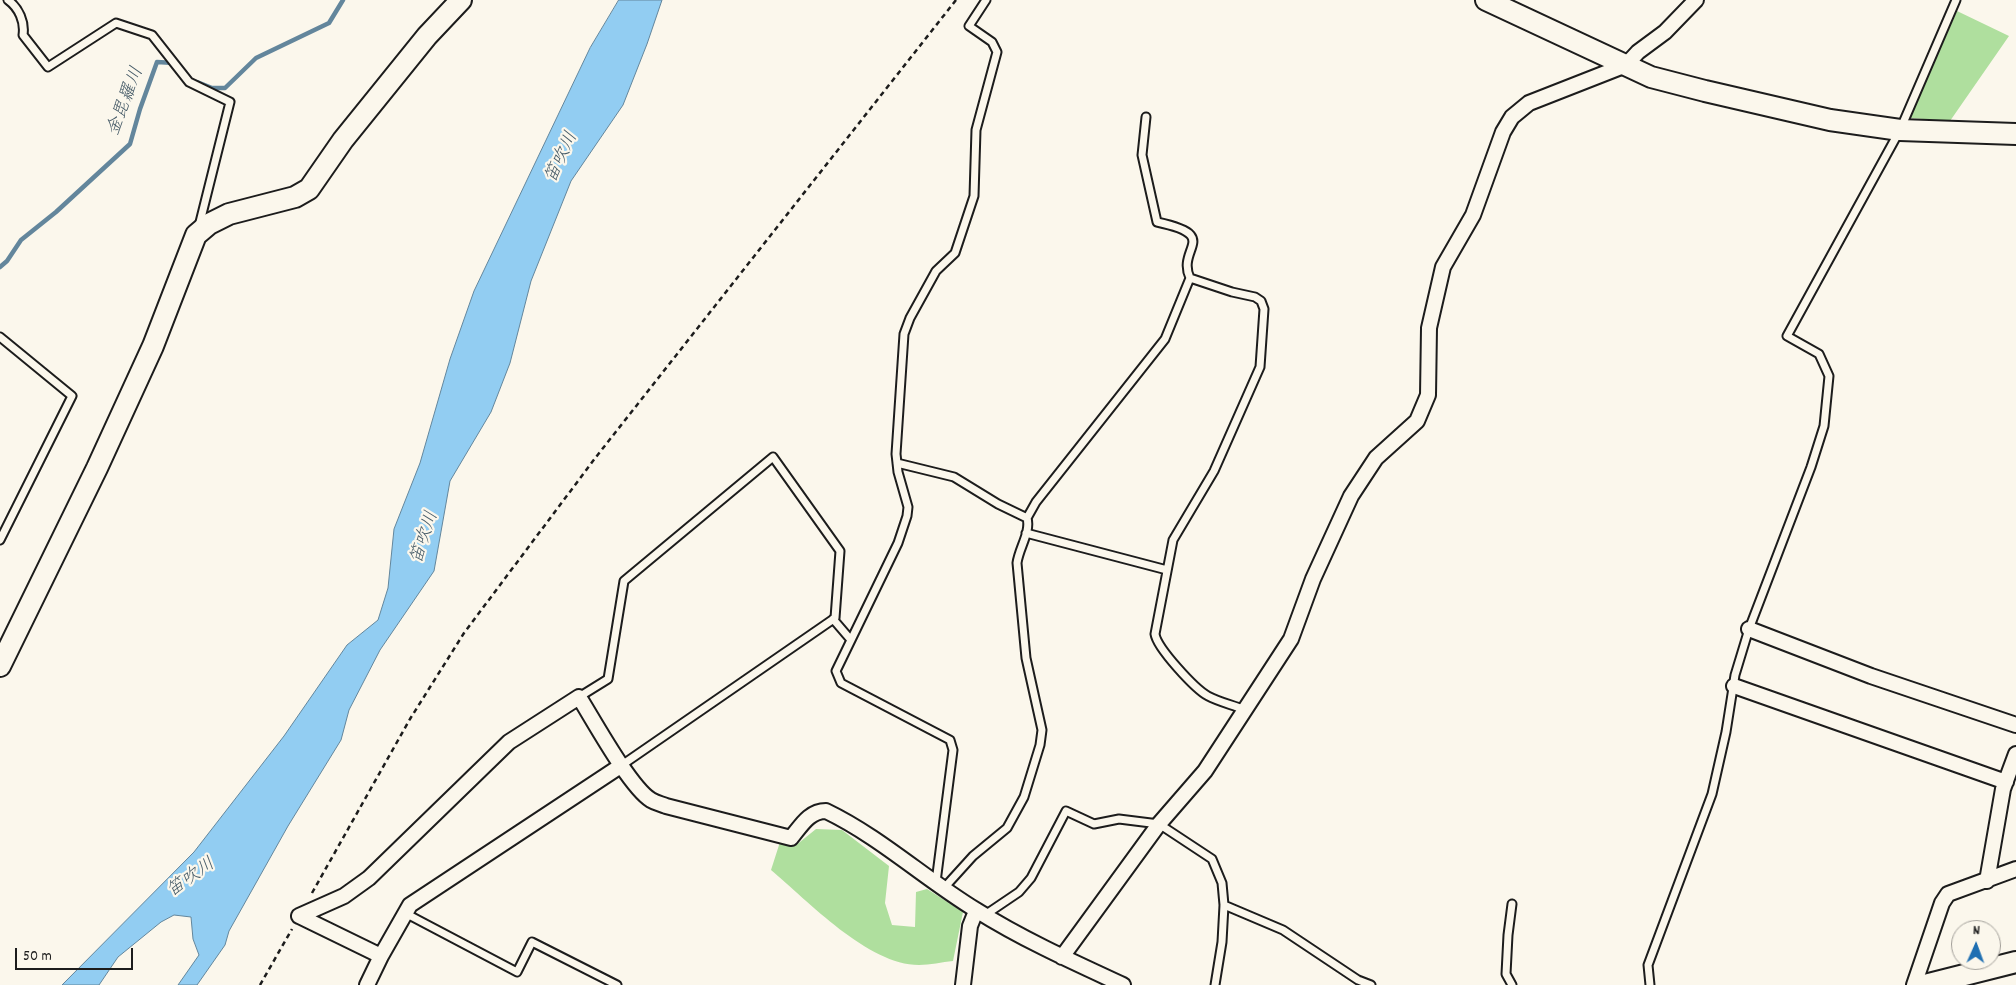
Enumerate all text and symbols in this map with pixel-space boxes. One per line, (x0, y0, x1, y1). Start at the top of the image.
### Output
water label: 金毘羅川 (104, 65, 150, 139)
water label: 笛吹川 (542, 129, 584, 187)
water label: 笛吹川 (407, 509, 445, 567)
water label: 笛吹川 (164, 855, 220, 903)
north arrow (1951, 920, 2001, 970)
text: N (1973, 921, 1980, 941)
scale bar (18, 938, 135, 970)
text: 50 m (23, 946, 52, 968)

